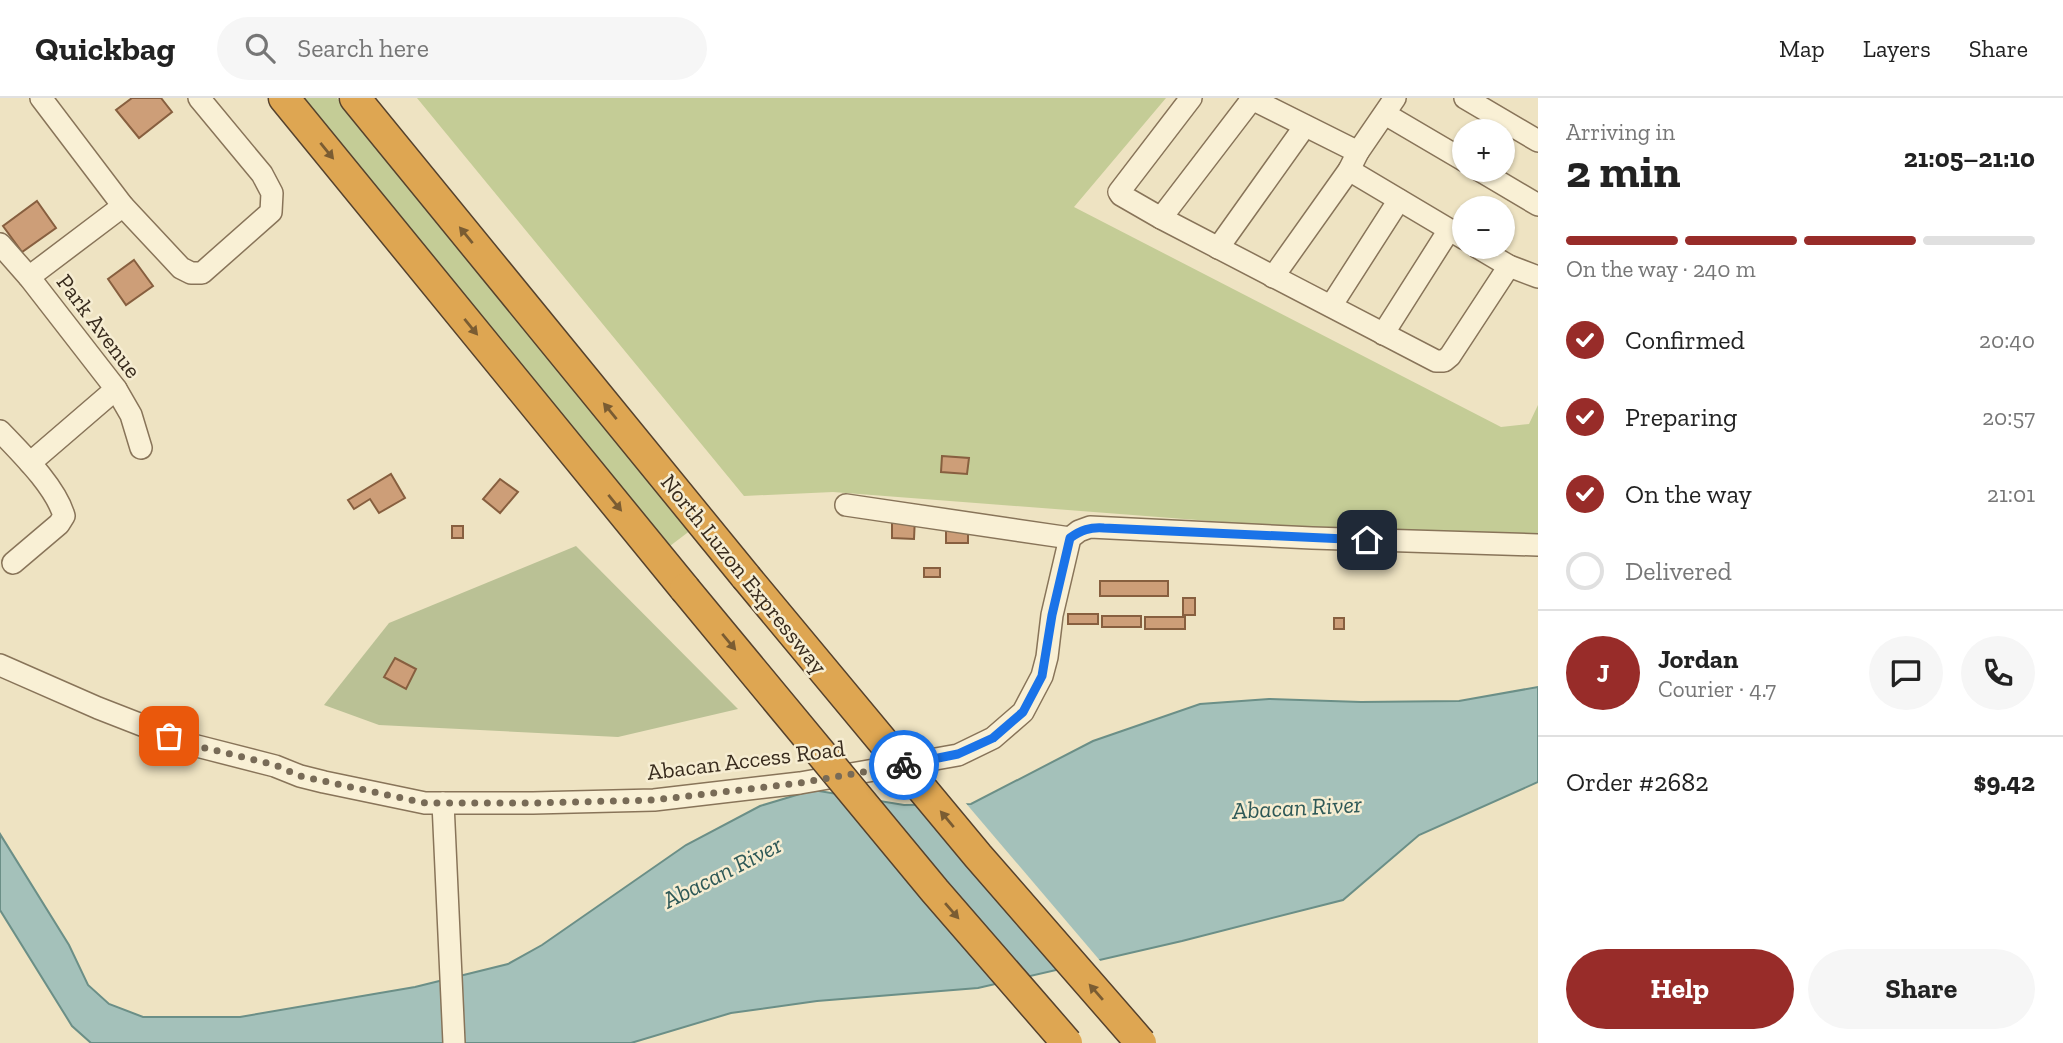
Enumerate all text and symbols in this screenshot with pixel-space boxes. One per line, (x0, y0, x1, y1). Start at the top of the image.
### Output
search box (217, 17, 707, 80)
text: Quickbag (35, 29, 175, 68)
icon: search (241, 29, 279, 67)
text: Search here (297, 32, 429, 64)
text: Map (1779, 34, 1825, 63)
text: Layers (1863, 34, 1931, 63)
text: Share (1969, 34, 2028, 63)
text: Arriving in (1566, 118, 1675, 146)
map controls (1452, 119, 1515, 259)
button: + (1452, 119, 1515, 182)
one-way arrow (319, 142, 334, 159)
text: 21:05–21:10 (1904, 142, 2035, 174)
text: 2 min (1566, 144, 1681, 199)
button: − (1452, 196, 1515, 259)
one-way arrow (459, 226, 474, 243)
text: On the way · 240 m (1566, 255, 1756, 283)
street label: Park Avenue (51, 268, 147, 384)
one-way arrow (463, 319, 478, 336)
icon: check (1566, 321, 1604, 359)
text: Confirmed (1625, 324, 1745, 356)
text: 20:40 (1979, 326, 2035, 354)
icon: check (1566, 398, 1604, 436)
text: Preparing (1625, 401, 1737, 433)
one-way arrow (603, 402, 618, 419)
text: 20:57 (1982, 403, 2035, 431)
street label: North Luzon Expressway (655, 468, 833, 680)
icon: check (1566, 475, 1604, 513)
text: On the way (1625, 478, 1752, 510)
text: 21:01 (1987, 480, 2035, 508)
one-way arrow (607, 495, 622, 512)
pin (1337, 510, 1397, 570)
icon: home (1348, 521, 1386, 559)
text: Delivered (1625, 555, 1732, 587)
one-way arrow (721, 632, 736, 650)
button: chat (1869, 636, 1943, 710)
button: phone (1961, 636, 2035, 710)
text: Jordan (1658, 643, 1738, 675)
text: J (1597, 657, 1609, 689)
text: Courier · 4.7 (1658, 675, 1776, 703)
pin (139, 706, 199, 766)
icon: bag (150, 717, 188, 755)
courier (869, 730, 939, 800)
street label: Abacan Access Road (645, 734, 847, 786)
icon: bike (885, 746, 923, 784)
text: Order #2682 (1566, 766, 1709, 798)
text: $9.42 (1974, 766, 2035, 798)
water label: Abacan River (1230, 789, 1363, 825)
one-way arrow (940, 811, 955, 828)
water label: Abacan River (657, 829, 787, 915)
one-way arrow (944, 902, 960, 920)
button: Help (1566, 949, 1794, 1029)
button: Share (1808, 949, 2035, 1029)
one-way arrow (1089, 983, 1104, 1000)

